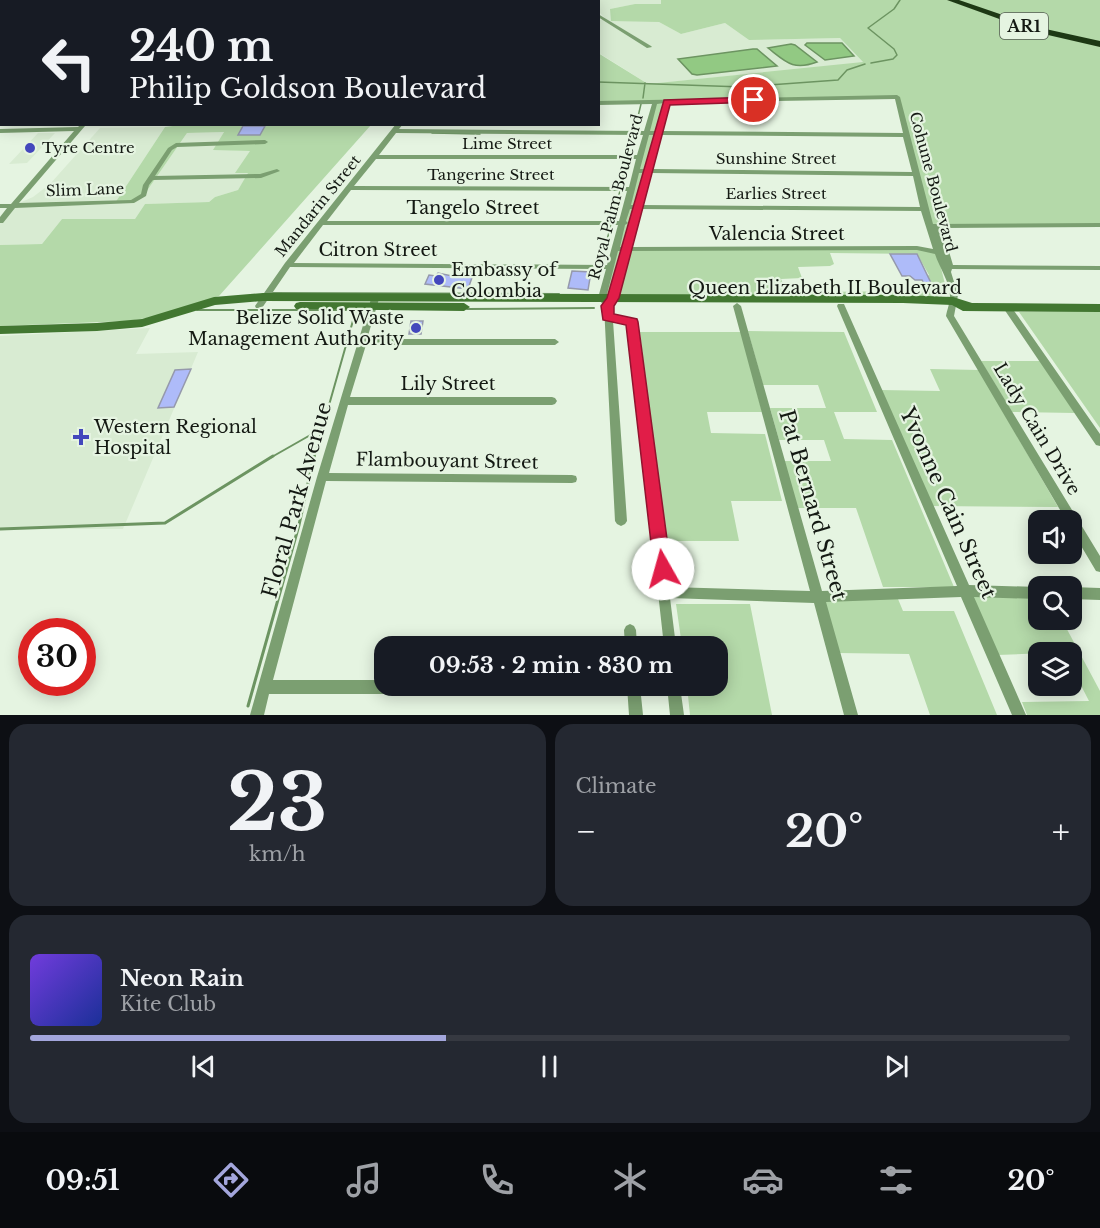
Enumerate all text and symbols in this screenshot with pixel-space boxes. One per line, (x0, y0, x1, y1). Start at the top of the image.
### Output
road number: AR1 (1000, 13, 1048, 39)
text: 240 m (129, 20, 274, 72)
icon: left (30, 24, 108, 102)
text: Philip Goldson Boulevard (129, 72, 486, 105)
pin (728, 74, 779, 125)
icon: arrive (737, 83, 770, 116)
street label: Cohune Boulevard (906, 110, 961, 254)
street label: Royal Palm Boulevard (584, 112, 647, 282)
street label: Lime Street (462, 134, 552, 153)
place label: Tyre Centre (42, 138, 135, 157)
marker: Tyre Centre (23, 141, 37, 155)
street label: Sunshine Street (716, 149, 837, 168)
street label: Mandarin Street (271, 151, 365, 260)
street label: Tangerine Street (427, 165, 555, 184)
street label: Slim Lane (46, 179, 124, 200)
street label: Earlies Street (725, 184, 827, 203)
street label: Tangelo Street (407, 197, 540, 219)
street label: Valencia Street (708, 223, 845, 245)
street label: Citron Street (318, 239, 438, 261)
place label: Embassy of Colombia (451, 259, 559, 302)
marker: Embassy of Colombia (432, 273, 446, 287)
street label: Queen Elizabeth II Boulevard (688, 277, 962, 299)
place label: Belize Solid Waste Management Authority (188, 307, 404, 350)
marker: Belize Solid Waste Management Authority (409, 321, 423, 335)
street label: Lady Cain Drive (989, 359, 1085, 499)
street label: Lily Street (400, 373, 496, 395)
street label: Floral Park Avenue (257, 399, 337, 601)
street label: Yvonne Cain Street (894, 402, 1002, 603)
street label: Pat Bernard Street (773, 407, 853, 603)
place label: Western Regional Hospital (93, 416, 257, 459)
marker: Western Regional Hospital (72, 428, 90, 446)
street label: Flambouyant Street (356, 448, 539, 474)
map controls (1028, 510, 1082, 696)
button: sound (1028, 510, 1082, 564)
position arrow (631, 537, 695, 601)
button: search (1028, 576, 1082, 630)
speed limit sign: 30 (18, 618, 96, 696)
button: layers (1028, 642, 1082, 696)
text: 09:53 · 2 min · 830 m (429, 652, 673, 679)
text: 23 (227, 754, 327, 851)
text: Climate (576, 774, 656, 798)
text: 20° (785, 803, 863, 859)
text: − (576, 811, 596, 852)
text: + (1052, 811, 1070, 852)
text: km/h (249, 842, 306, 866)
text: Neon Rain (120, 965, 244, 992)
text: Kite Club (120, 992, 216, 1016)
icon: previous (187, 1050, 220, 1083)
icon: pause (533, 1050, 566, 1083)
icon: next (880, 1050, 913, 1083)
icon: directions (210, 1159, 252, 1201)
icon: music (343, 1159, 385, 1201)
icon: phone (476, 1159, 518, 1201)
icon: climate (609, 1159, 651, 1201)
icon: car (742, 1159, 784, 1201)
icon: filters (875, 1159, 917, 1201)
text: 09:51 (45, 1164, 120, 1197)
text: 20° (1008, 1164, 1055, 1197)

